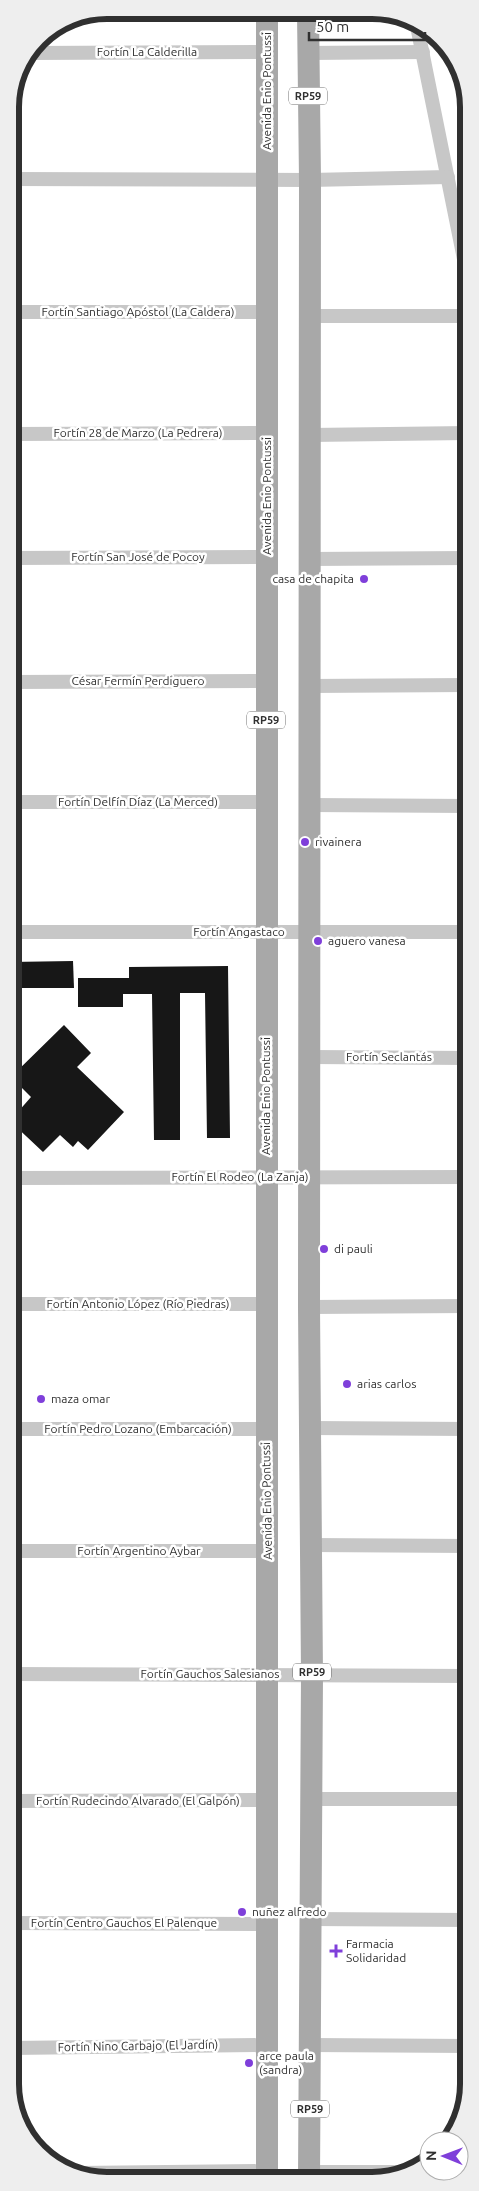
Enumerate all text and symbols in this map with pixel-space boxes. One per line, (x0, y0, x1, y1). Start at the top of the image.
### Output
scale bar (309, 10, 425, 42)
text: 50 m (316, 18, 349, 35)
street label: Avenida Enio Pontussi (260, 32, 273, 150)
street label: Fortín La Calderilla (97, 45, 197, 58)
road number: RP59 (289, 88, 327, 104)
street label: Fortín Santiago Apóstol (La Caldera) (42, 305, 235, 319)
street label: Fortín 28 de Marzo (La Pedrera) (54, 426, 222, 440)
street label: Avenida Enio Pontussi (260, 437, 273, 555)
street label: Fortín San José de Pocoy (71, 550, 205, 563)
place label: casa de chapita (272, 572, 354, 585)
marker: casa de chapita (358, 573, 370, 585)
street label: César Fermín Perdiguero (72, 674, 204, 687)
road number: RP59 (247, 712, 285, 728)
street label: Fortín Delfín Díaz (La Merced) (58, 795, 218, 809)
place label: rivainera (315, 835, 362, 848)
marker: rivainera (299, 836, 311, 848)
street label: Fortín Angastaco (193, 925, 285, 938)
place label: aguero vanesa (328, 934, 406, 947)
marker: aguero vanesa (312, 935, 324, 947)
street label: Avenida Enio Pontussi (259, 1037, 272, 1155)
street label: Fortín Seclantás (346, 1050, 432, 1063)
street label: Fortín El Rodeo (La Zanja) (172, 1170, 308, 1184)
place label: di pauli (334, 1242, 373, 1255)
marker: di pauli (318, 1243, 330, 1255)
street label: Fortín Antonio López (Río Piedras) (46, 1297, 230, 1311)
place label: arias carlos (357, 1377, 416, 1390)
marker: arias carlos (341, 1378, 353, 1390)
place label: maza omar (51, 1392, 110, 1405)
marker: maza omar (35, 1393, 47, 1405)
street label: Fortín Pedro Lozano (Embarcación) (44, 1422, 232, 1436)
street label: Avenida Enio Pontussi (259, 1442, 274, 1560)
street label: Fortín Argentino Aybar (77, 1544, 201, 1557)
road number: RP59 (293, 1664, 331, 1680)
street label: Fortín Gauchos Salesianos (140, 1667, 280, 1680)
street label: Fortín Rudecindo Alvarado (El Galpón) (36, 1794, 240, 1808)
place label: nuñez alfredo (252, 1905, 327, 1918)
marker: nuñez alfredo (236, 1906, 248, 1918)
street label: Fortín Centro Gauchos El Palenque (31, 1916, 217, 1929)
place label: Farmacia Solidaridad (346, 1937, 406, 1964)
marker: Farmacia Solidaridad (330, 1945, 342, 1957)
street label: Fortín Nino Carbajo (El Jardín) (58, 2038, 218, 2054)
place label: arce paula (sandra) (259, 2049, 314, 2077)
marker: arce paula (sandra) (243, 2057, 255, 2069)
road number: RP59 (291, 2100, 329, 2118)
north arrow (419, 2131, 469, 2181)
text: N (423, 2150, 439, 2161)

